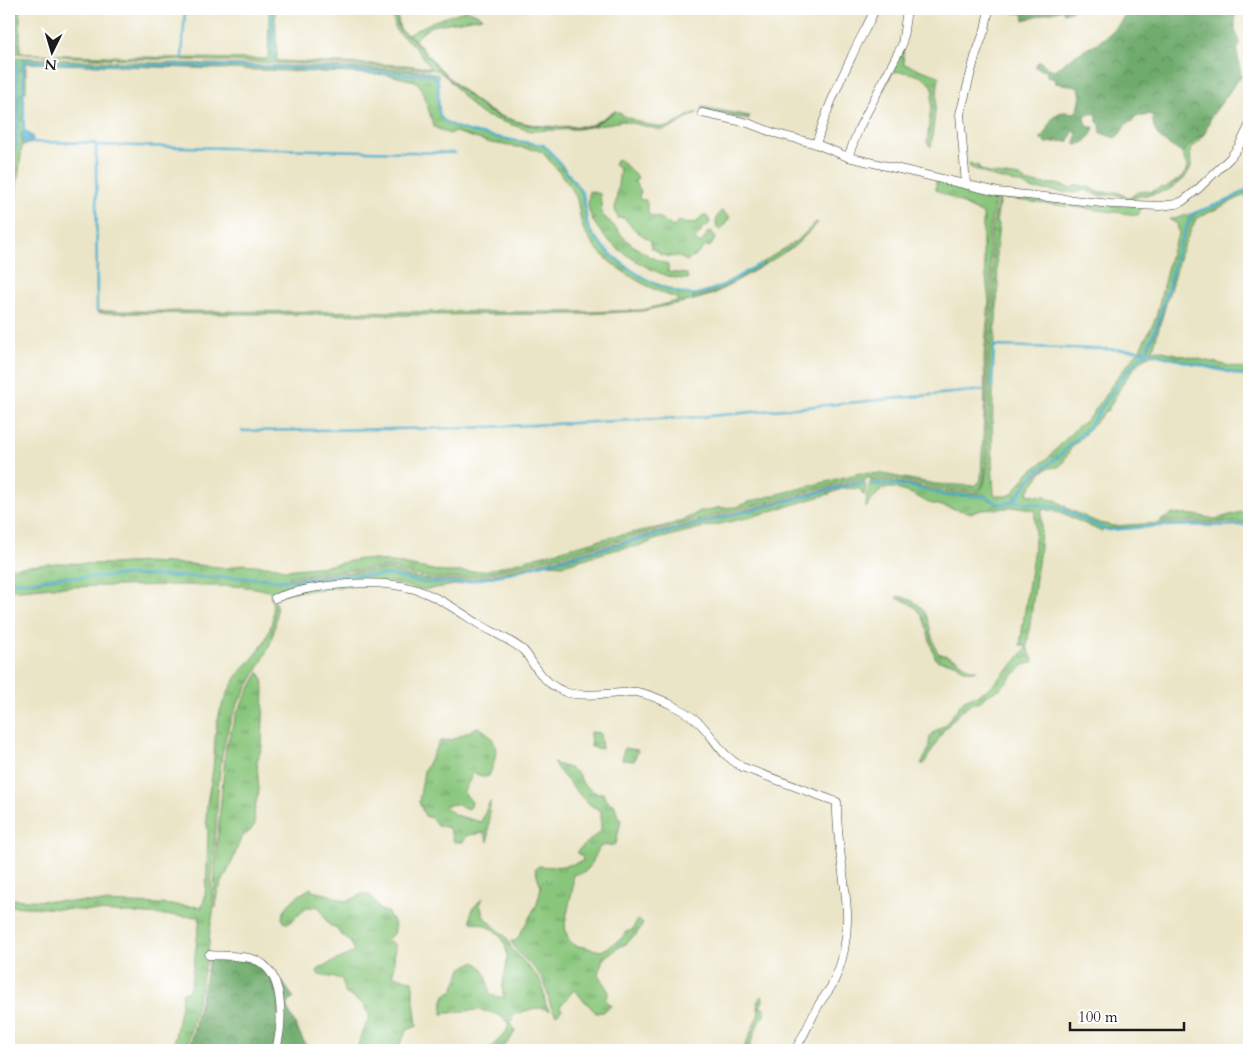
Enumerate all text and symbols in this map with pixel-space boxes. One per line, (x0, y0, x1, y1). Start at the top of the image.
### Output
north arrow (28, 28, 78, 78)
text: N (44, 54, 58, 74)
scale bar (1070, 999, 1184, 1031)
text: 100 m (1078, 1007, 1118, 1027)

